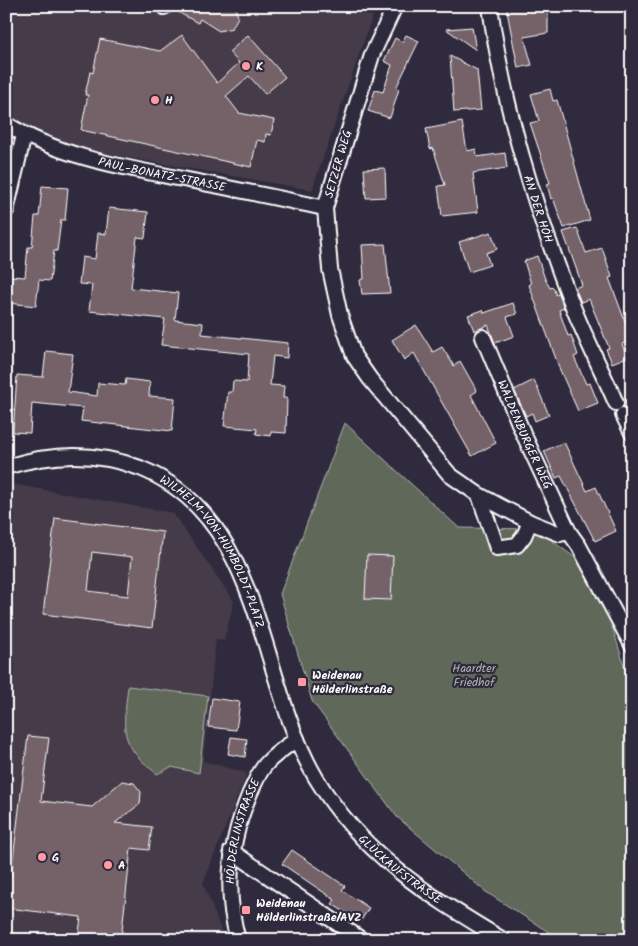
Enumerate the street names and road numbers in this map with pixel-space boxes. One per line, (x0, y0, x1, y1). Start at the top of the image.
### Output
street label: SETZER WEG (320, 128, 357, 200)
street label: PAUL-BONATZ-STRASSE (96, 152, 228, 197)
street label: AN DER HÖH (518, 173, 558, 246)
street label: WALDENBURGER WEG (492, 377, 557, 493)
street label: WILHELM-VON-HUMBOLDT-PLATZ (156, 470, 269, 631)
street label: HÖLDERLINSTRASSE (221, 775, 266, 884)
street label: GLÜCKAUFSTRASSE (354, 830, 446, 910)

